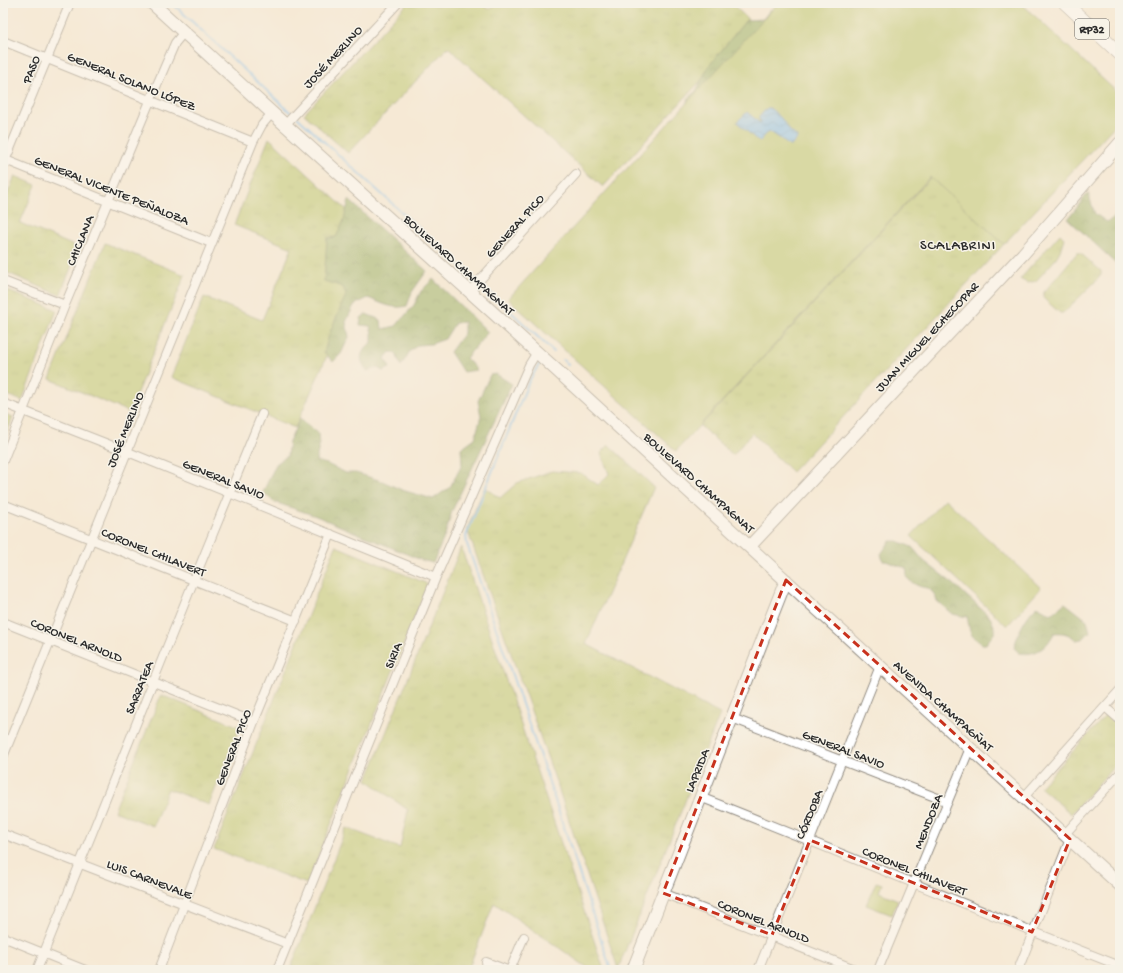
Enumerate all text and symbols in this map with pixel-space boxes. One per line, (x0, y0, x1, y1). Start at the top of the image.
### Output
road number: RP32 (1075, 19, 1109, 39)
street label: JOSÉ MERLINO (300, 23, 367, 92)
street label: GENERAL SOLANO LÓPEZ (65, 50, 198, 115)
street label: PASO (20, 54, 45, 87)
street label: GENERAL VICENTE PEÑALOZA (32, 153, 192, 230)
street label: GENERAL PICO (483, 192, 548, 262)
street label: CHICLANA (64, 212, 99, 268)
street label: BOULEVARD CHAMPAGNAT (399, 212, 517, 320)
district label: SCALABRINI (920, 238, 996, 255)
street label: JUAN MIGUEL ECHECOPAR (873, 279, 983, 396)
street label: JOSÉ MERLINO (103, 389, 148, 470)
street label: BOULEVARD CHAMPAGNAT (639, 430, 757, 538)
street label: GENERAL SAVIO (180, 457, 266, 504)
street label: CORONEL CHILAVERT (99, 526, 208, 581)
street label: CORONEL ARNOLD (28, 616, 125, 667)
street label: SIRIA (382, 639, 407, 671)
street label: SARRATEA (123, 658, 158, 717)
street label: AVENIDA CHAMPAGÑAT (889, 658, 996, 756)
street label: GENERAL PICO (213, 708, 256, 788)
street label: GENERAL SAVIO (800, 728, 887, 773)
street label: LAPRIDA (683, 746, 714, 795)
street label: CÓRDOBA (794, 787, 828, 842)
street label: MENDOZA (912, 791, 948, 852)
street label: CORONEL CHILAVERT (860, 845, 969, 900)
street label: LUIS CARNEVALE (104, 857, 195, 904)
street label: CORONEL ARNOLD (715, 897, 812, 948)

